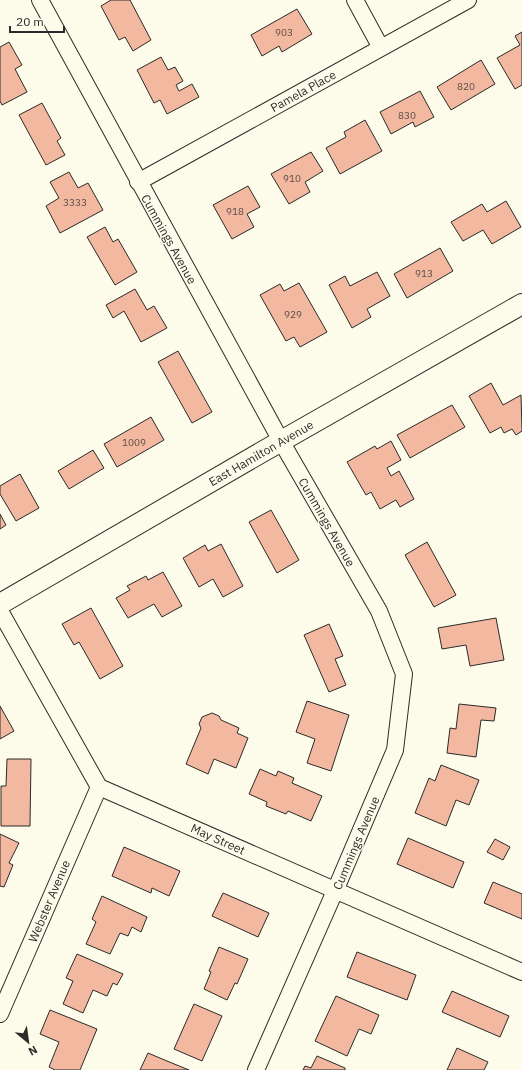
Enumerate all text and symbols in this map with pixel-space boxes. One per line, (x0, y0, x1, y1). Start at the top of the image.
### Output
scale bar (10, 8, 64, 34)
text: 20 m (16, 14, 44, 29)
house number: 903 (275, 26, 293, 39)
street label: Pamela Place (268, 67, 339, 115)
house number: 820 (457, 80, 475, 93)
house number: 830 (398, 109, 416, 122)
house number: 910 (283, 172, 301, 185)
street label: Cummings Avenue (138, 192, 200, 287)
house number: 3333 (63, 196, 87, 209)
house number: 918 (226, 205, 244, 218)
house number: 913 (415, 267, 433, 280)
house number: 929 (284, 308, 302, 321)
street label: East Hamilton Avenue (206, 417, 316, 489)
house number: 1009 (122, 436, 146, 449)
street label: Cummings Avenue (295, 475, 359, 569)
street label: Cummings Avenue (330, 794, 383, 892)
street label: May Street (189, 820, 247, 858)
street label: Webster Avenue (25, 857, 73, 944)
north arrow (8, 1022, 48, 1062)
text: N (26, 1043, 40, 1059)

